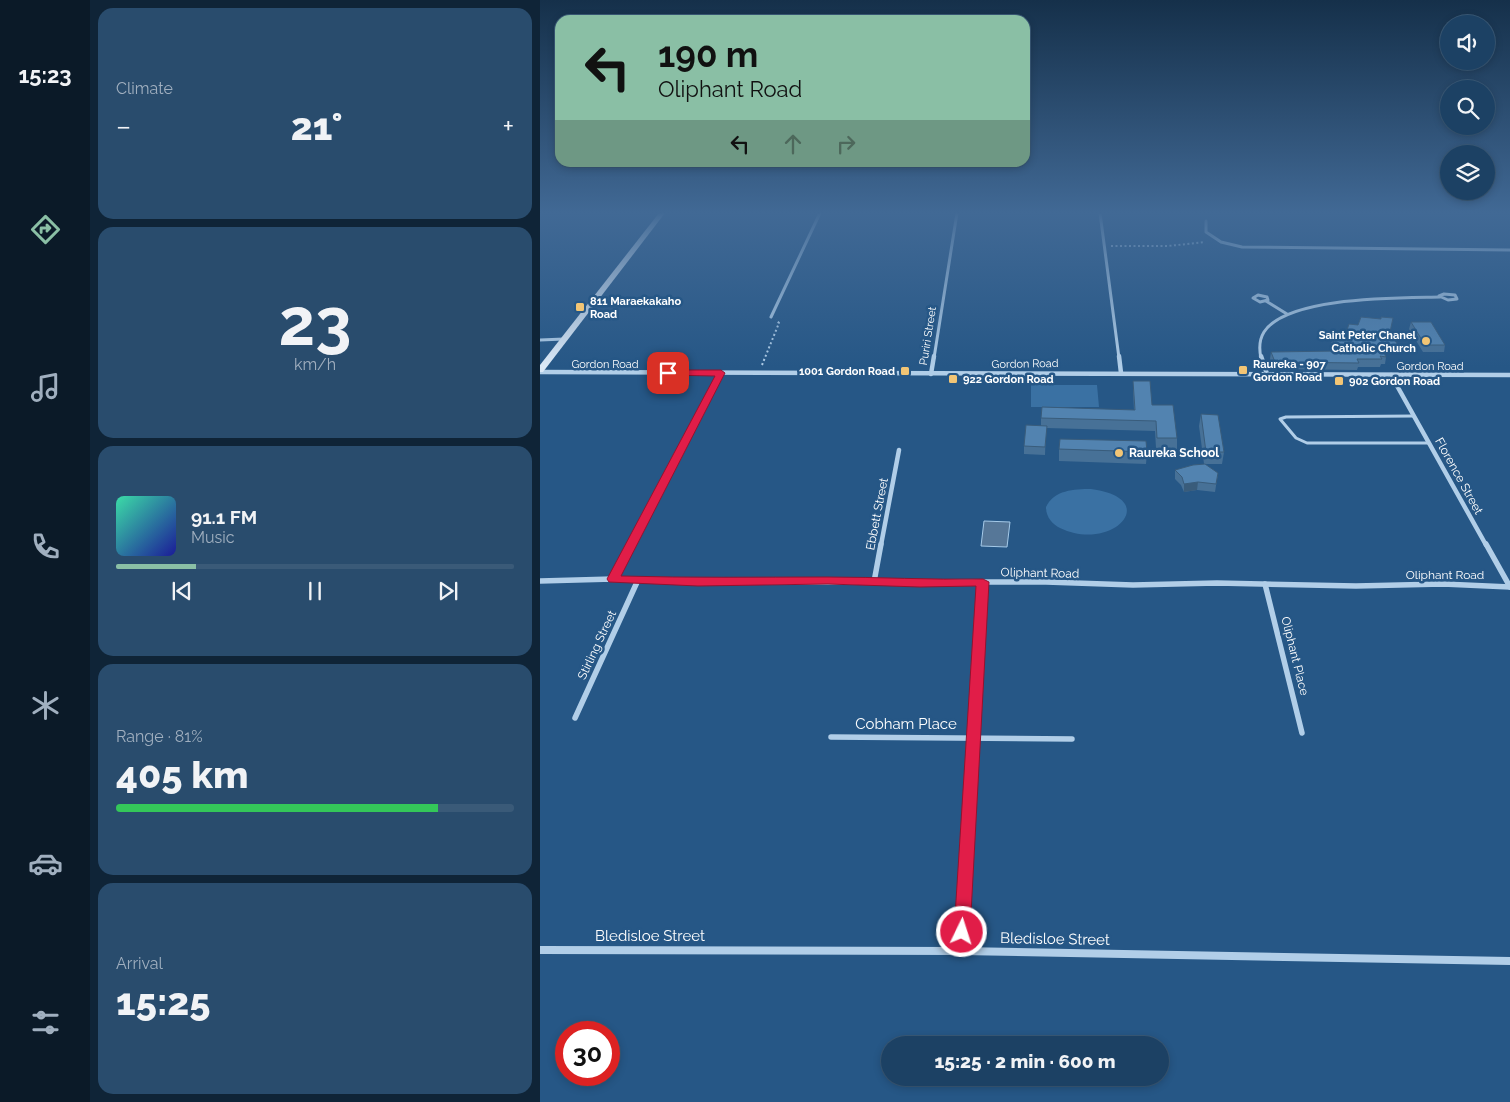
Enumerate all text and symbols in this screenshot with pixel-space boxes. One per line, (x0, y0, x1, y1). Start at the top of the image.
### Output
map controls (1440, 15, 1495, 200)
button: sound (1440, 15, 1495, 70)
text: 190 m (658, 34, 758, 75)
icon: left (575, 35, 640, 100)
text: 15:23 (18, 62, 72, 88)
text: Oliphant Road (658, 76, 802, 102)
text: Climate (116, 79, 173, 98)
button: search (1440, 80, 1495, 135)
text: 21° (291, 104, 343, 149)
text: − (116, 110, 131, 143)
text: + (502, 110, 514, 143)
icon: left (726, 130, 754, 158)
icon: ahead (779, 130, 807, 158)
icon: right (832, 130, 860, 158)
button: layers (1440, 145, 1495, 200)
icon: directions (28, 212, 63, 247)
text: 23 (279, 284, 351, 360)
place label: 811 Maraekakaho Road (590, 295, 681, 321)
marker: 811 Maraekakaho Road (574, 301, 586, 313)
street label: Puriri Street (917, 305, 939, 366)
place label: Saint Peter Chanel Catholic Church (1319, 329, 1417, 355)
marker: Saint Peter Chanel Catholic Church (1420, 335, 1432, 347)
pin (647, 352, 689, 394)
text: km/h (294, 355, 336, 374)
street label: Gordon Road (991, 357, 1059, 371)
street label: Gordon Road (571, 358, 639, 371)
place label: Raureka - 907 Gordon Road (1253, 358, 1327, 384)
icon: arrive (654, 359, 682, 387)
street label: Gordon Road (1396, 360, 1464, 373)
marker: Raureka - 907 Gordon Road (1237, 364, 1249, 376)
place label: 1001 Gordon Road (799, 365, 895, 378)
marker: 1001 Gordon Road (899, 365, 911, 377)
icon: music (28, 370, 63, 405)
marker: 922 Gordon Road (947, 373, 959, 385)
place label: 922 Gordon Road (963, 373, 1054, 386)
marker: 902 Gordon Road (1333, 375, 1345, 387)
place label: 902 Gordon Road (1349, 375, 1440, 388)
street label: Florence Street (1432, 435, 1486, 517)
place label: Raureka School (1129, 446, 1219, 460)
marker: Raureka School (1113, 447, 1125, 459)
street label: Ebbett Street (863, 477, 891, 551)
text: 91.1 FM (191, 506, 257, 528)
text: Music (191, 528, 235, 547)
icon: phone (28, 529, 63, 564)
street label: Oliphant Road (1001, 565, 1079, 581)
street label: Oliphant Road (1406, 568, 1484, 582)
icon: previous (168, 577, 196, 605)
icon: pause (301, 577, 329, 605)
icon: next (434, 577, 462, 605)
street label: Stirling Street (575, 608, 619, 682)
street label: Oliphant Place (1278, 615, 1312, 697)
icon: climate (28, 688, 63, 723)
street label: Cobham Place (855, 715, 957, 733)
text: Range · 81% (116, 727, 203, 746)
text: 405 km (116, 752, 249, 797)
icon: car (28, 846, 63, 881)
position arrow (935, 905, 987, 957)
street label: Bledisloe Street (595, 927, 705, 945)
street label: Bledisloe Street (1000, 929, 1110, 949)
text: Arrival (116, 954, 163, 973)
text: 15:25 (116, 979, 211, 1024)
icon: filters (28, 1005, 63, 1040)
speed limit sign: 30 (555, 1021, 620, 1086)
text: 15:25 · 2 min · 600 m (934, 1050, 1116, 1072)

